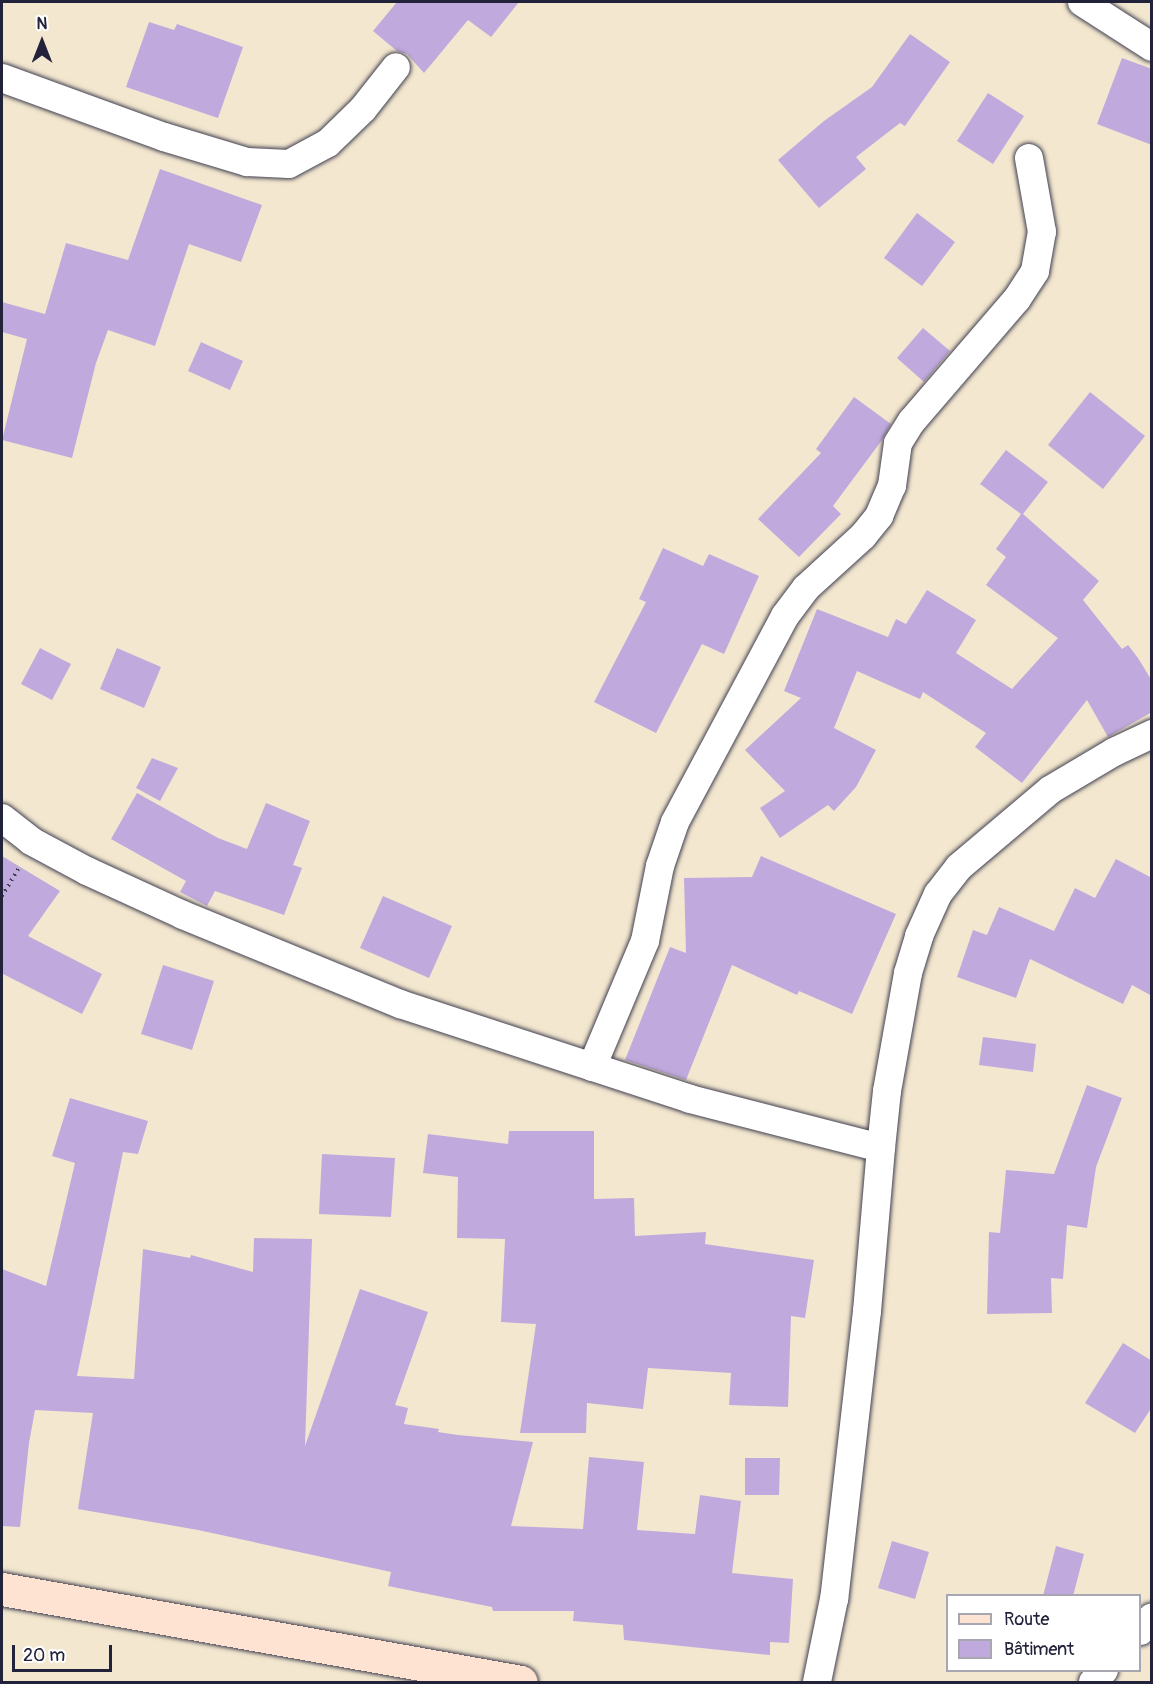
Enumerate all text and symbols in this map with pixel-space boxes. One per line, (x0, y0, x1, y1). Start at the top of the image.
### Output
north arrow (12, 12, 72, 72)
text: N (37, 14, 47, 34)
legend (946, 1594, 1141, 1672)
text: Route (1004, 1608, 1049, 1631)
scale bar (15, 1633, 116, 1671)
text: Bâtiment (1004, 1638, 1074, 1661)
text: 20 m (23, 1644, 65, 1667)

